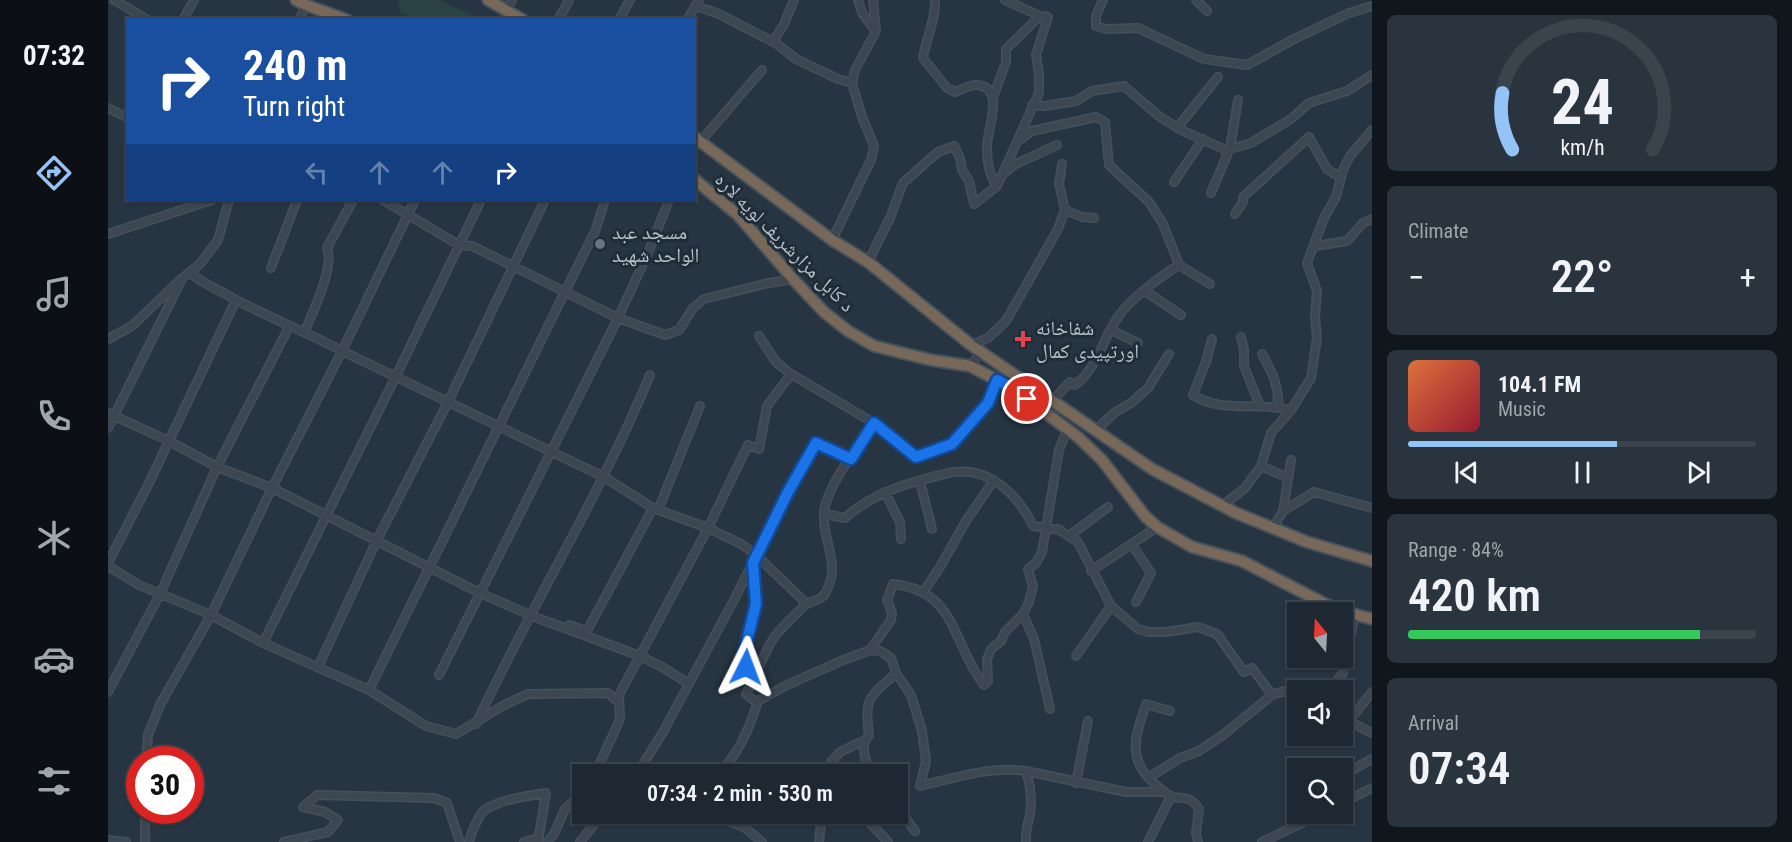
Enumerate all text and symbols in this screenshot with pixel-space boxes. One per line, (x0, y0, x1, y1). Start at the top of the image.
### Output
text: 07:32 (23, 40, 85, 72)
text: 240 m (243, 41, 348, 90)
icon: right (144, 42, 222, 120)
text: 24 (1550, 66, 1614, 139)
text: Turn right (243, 91, 345, 123)
text: km/h (1560, 135, 1604, 160)
icon: directions (33, 152, 75, 194)
icon: left (300, 156, 333, 189)
icon: ahead (363, 156, 396, 189)
icon: ahead (426, 156, 459, 189)
icon: right (489, 156, 522, 189)
street label: د کابل مزارشریف لویه لاره (710, 167, 860, 317)
text: Climate (1408, 219, 1468, 243)
place label: مسجد عبد الواحد شهید (612, 220, 699, 267)
marker: مسجد عبد الواحد شهید (593, 237, 607, 251)
text: 22° (1551, 250, 1613, 303)
text: − (1408, 258, 1425, 297)
text: + (1740, 258, 1756, 297)
icon: music (33, 273, 75, 315)
place label: شفاخانه اورتپیدی کمال (1036, 316, 1139, 363)
marker: شفاخانه اورتپیدی کمال (1014, 330, 1032, 348)
text: 104.1 FM (1498, 372, 1581, 397)
pin (1001, 373, 1052, 424)
icon: arrive (1010, 382, 1043, 415)
icon: phone (33, 395, 75, 437)
text: Music (1498, 397, 1546, 421)
icon: previous (1450, 456, 1483, 489)
icon: pause (1566, 456, 1599, 489)
icon: next (1682, 456, 1715, 489)
icon: climate (33, 517, 75, 559)
text: Range · 84% (1408, 538, 1504, 562)
text: 420 km (1408, 569, 1541, 622)
north arrow (1287, 602, 1353, 668)
map controls (1287, 602, 1353, 824)
position arrow (714, 635, 778, 699)
icon: car (33, 638, 75, 680)
button: sound (1287, 680, 1353, 746)
text: Arrival (1408, 711, 1459, 735)
text: 07:34 (1408, 742, 1510, 795)
speed limit sign: 30 (126, 746, 204, 824)
button: search (1287, 758, 1353, 824)
icon: filters (33, 760, 75, 802)
text: 07:34 · 2 min · 530 m (647, 781, 833, 806)

